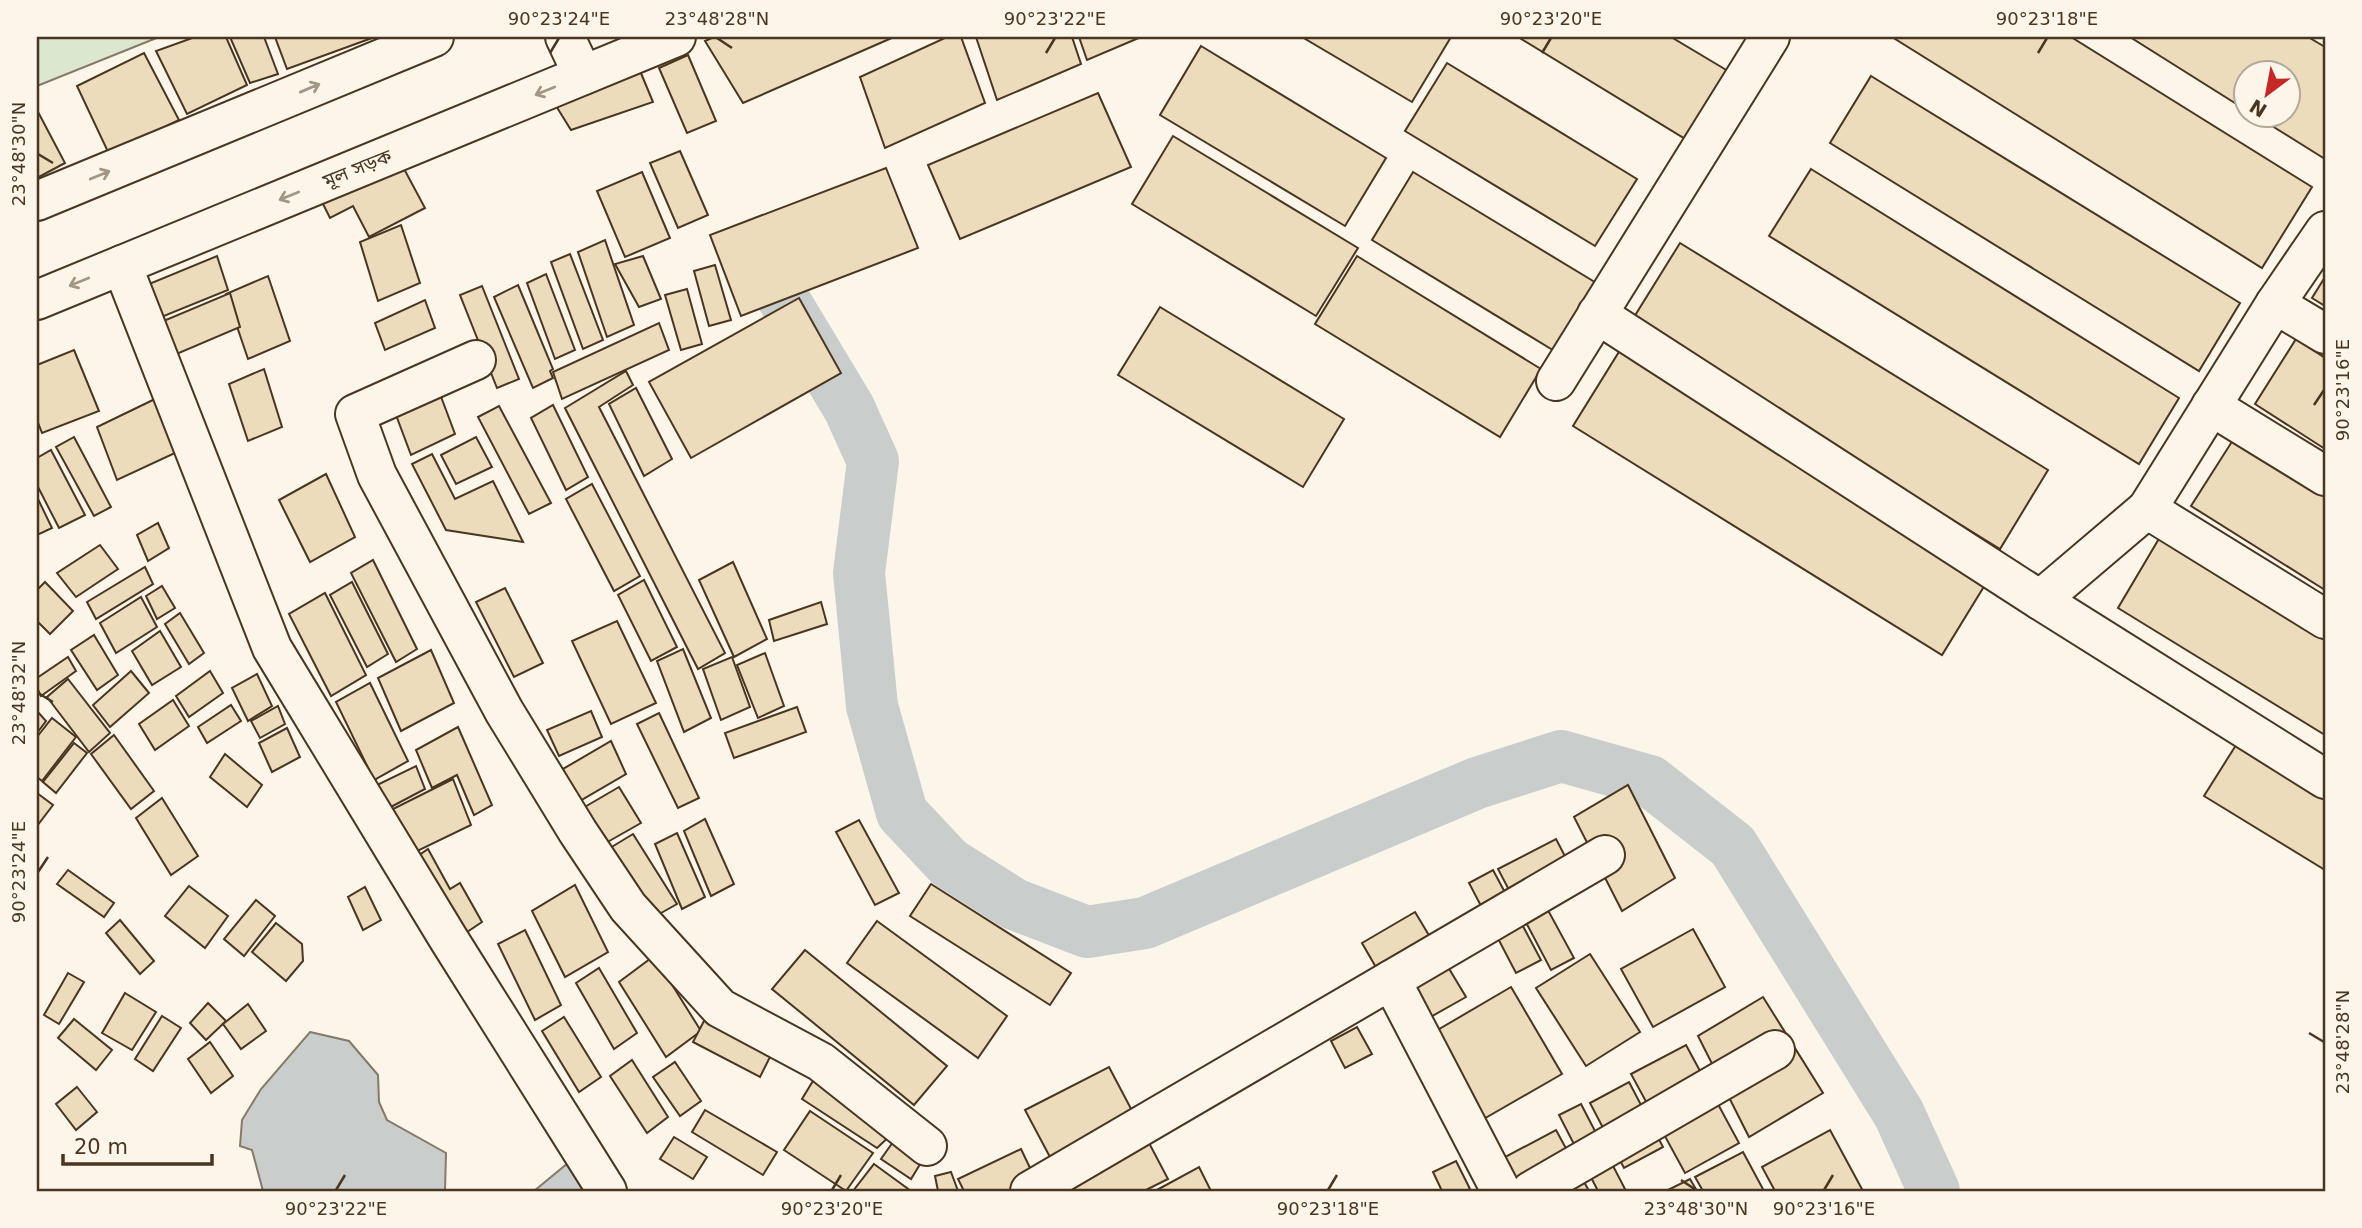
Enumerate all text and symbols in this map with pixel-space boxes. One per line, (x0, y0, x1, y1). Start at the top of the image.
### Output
text: 90°23'24"E (508, 8, 610, 29)
text: 23°48'28"N (665, 8, 769, 29)
text: 90°23'22"E (1004, 8, 1106, 29)
text: 90°23'20"E (1500, 8, 1602, 29)
text: 90°23'18"E (1996, 8, 2098, 29)
north arrow (2232, 60, 2302, 130)
one-way arrow (299, 81, 321, 94)
one-way arrow (535, 85, 556, 98)
text: N (2245, 95, 2271, 122)
text: 23°48'30"N (8, 102, 29, 206)
street label: মূল সড়ক (318, 144, 396, 193)
one-way arrow (89, 168, 111, 181)
one-way arrow (279, 190, 301, 203)
one-way arrow (69, 277, 90, 290)
text: 90°23'16"E (2332, 339, 2353, 441)
text: 23°48'32"N (8, 641, 29, 745)
text: 90°23'24"E (8, 821, 29, 923)
text: 23°48'28"N (2332, 990, 2353, 1094)
scale bar (63, 1123, 212, 1167)
text: 20 m (74, 1135, 128, 1159)
text: 90°23'22"E (285, 1198, 387, 1219)
text: 90°23'20"E (781, 1198, 883, 1219)
text: 90°23'18"E (1277, 1198, 1379, 1219)
text: 23°48'30"N (1644, 1198, 1748, 1219)
text: 90°23'16"E (1773, 1198, 1875, 1219)

